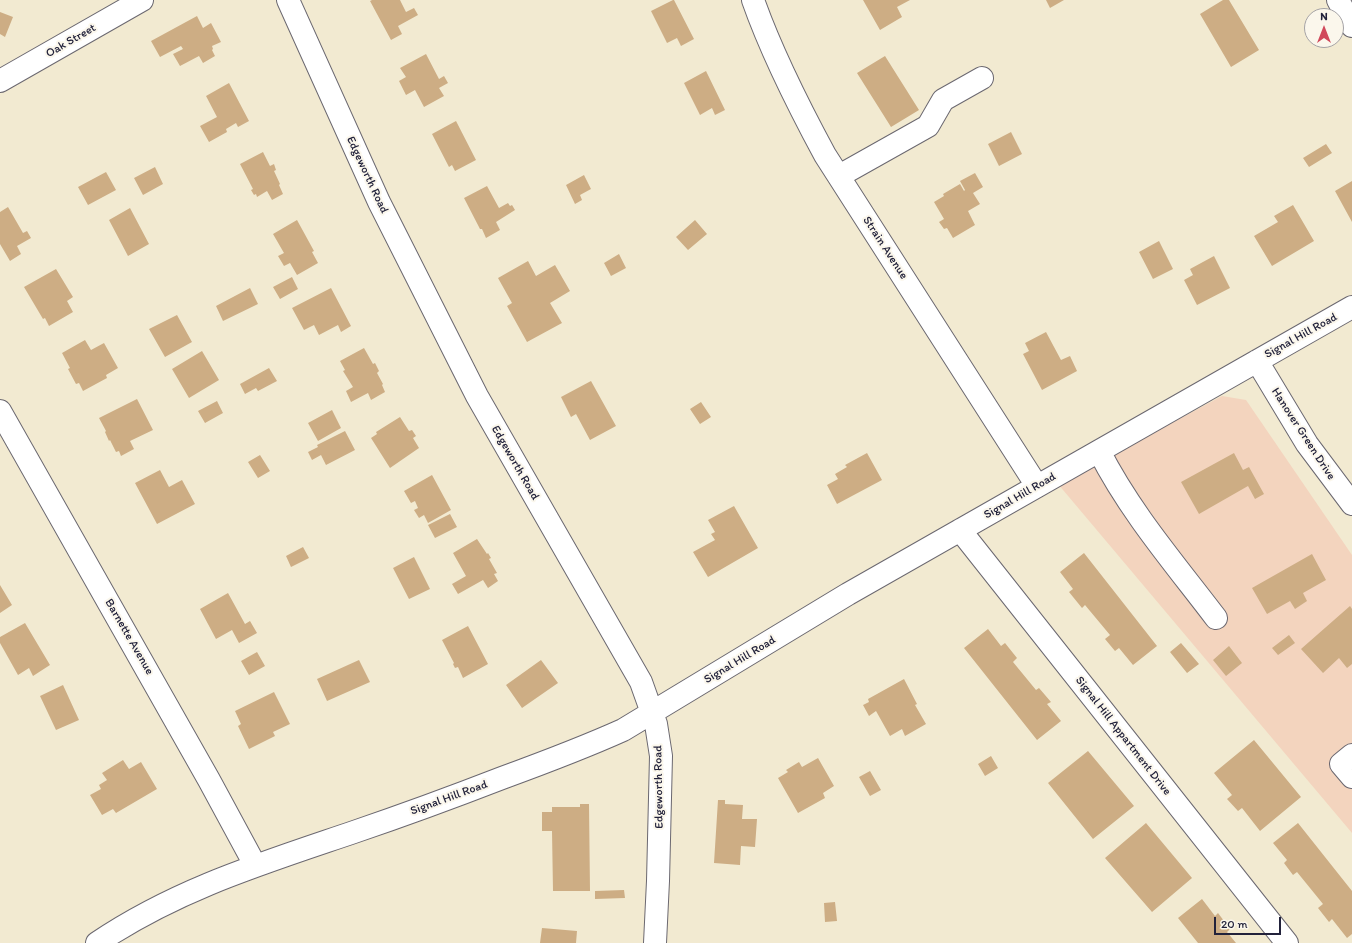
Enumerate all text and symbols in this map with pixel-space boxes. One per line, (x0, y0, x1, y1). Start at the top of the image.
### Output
north arrow (1304, 8, 1344, 48)
text: N (1320, 10, 1328, 23)
street label: Oak Street (43, 21, 99, 61)
street label: Edgeworth Road (343, 134, 391, 216)
street label: Strain Avenue (859, 214, 911, 282)
street label: Signal Hill Road (1262, 310, 1340, 362)
street label: Hanover Green Drive (1268, 385, 1338, 483)
street label: Edgeworth Road (488, 423, 542, 503)
street label: Signal Hill Road (981, 469, 1059, 523)
street label: Barnette Avenue (101, 596, 157, 678)
street label: Signal Hill Road (702, 633, 778, 687)
street label: Signal Hill Appartment Drive (1072, 674, 1174, 798)
street label: Edgeworth Road (651, 745, 667, 829)
street label: Signal Hill Road (408, 777, 490, 819)
scale bar (1216, 909, 1283, 935)
text: 20 m (1221, 917, 1248, 931)

